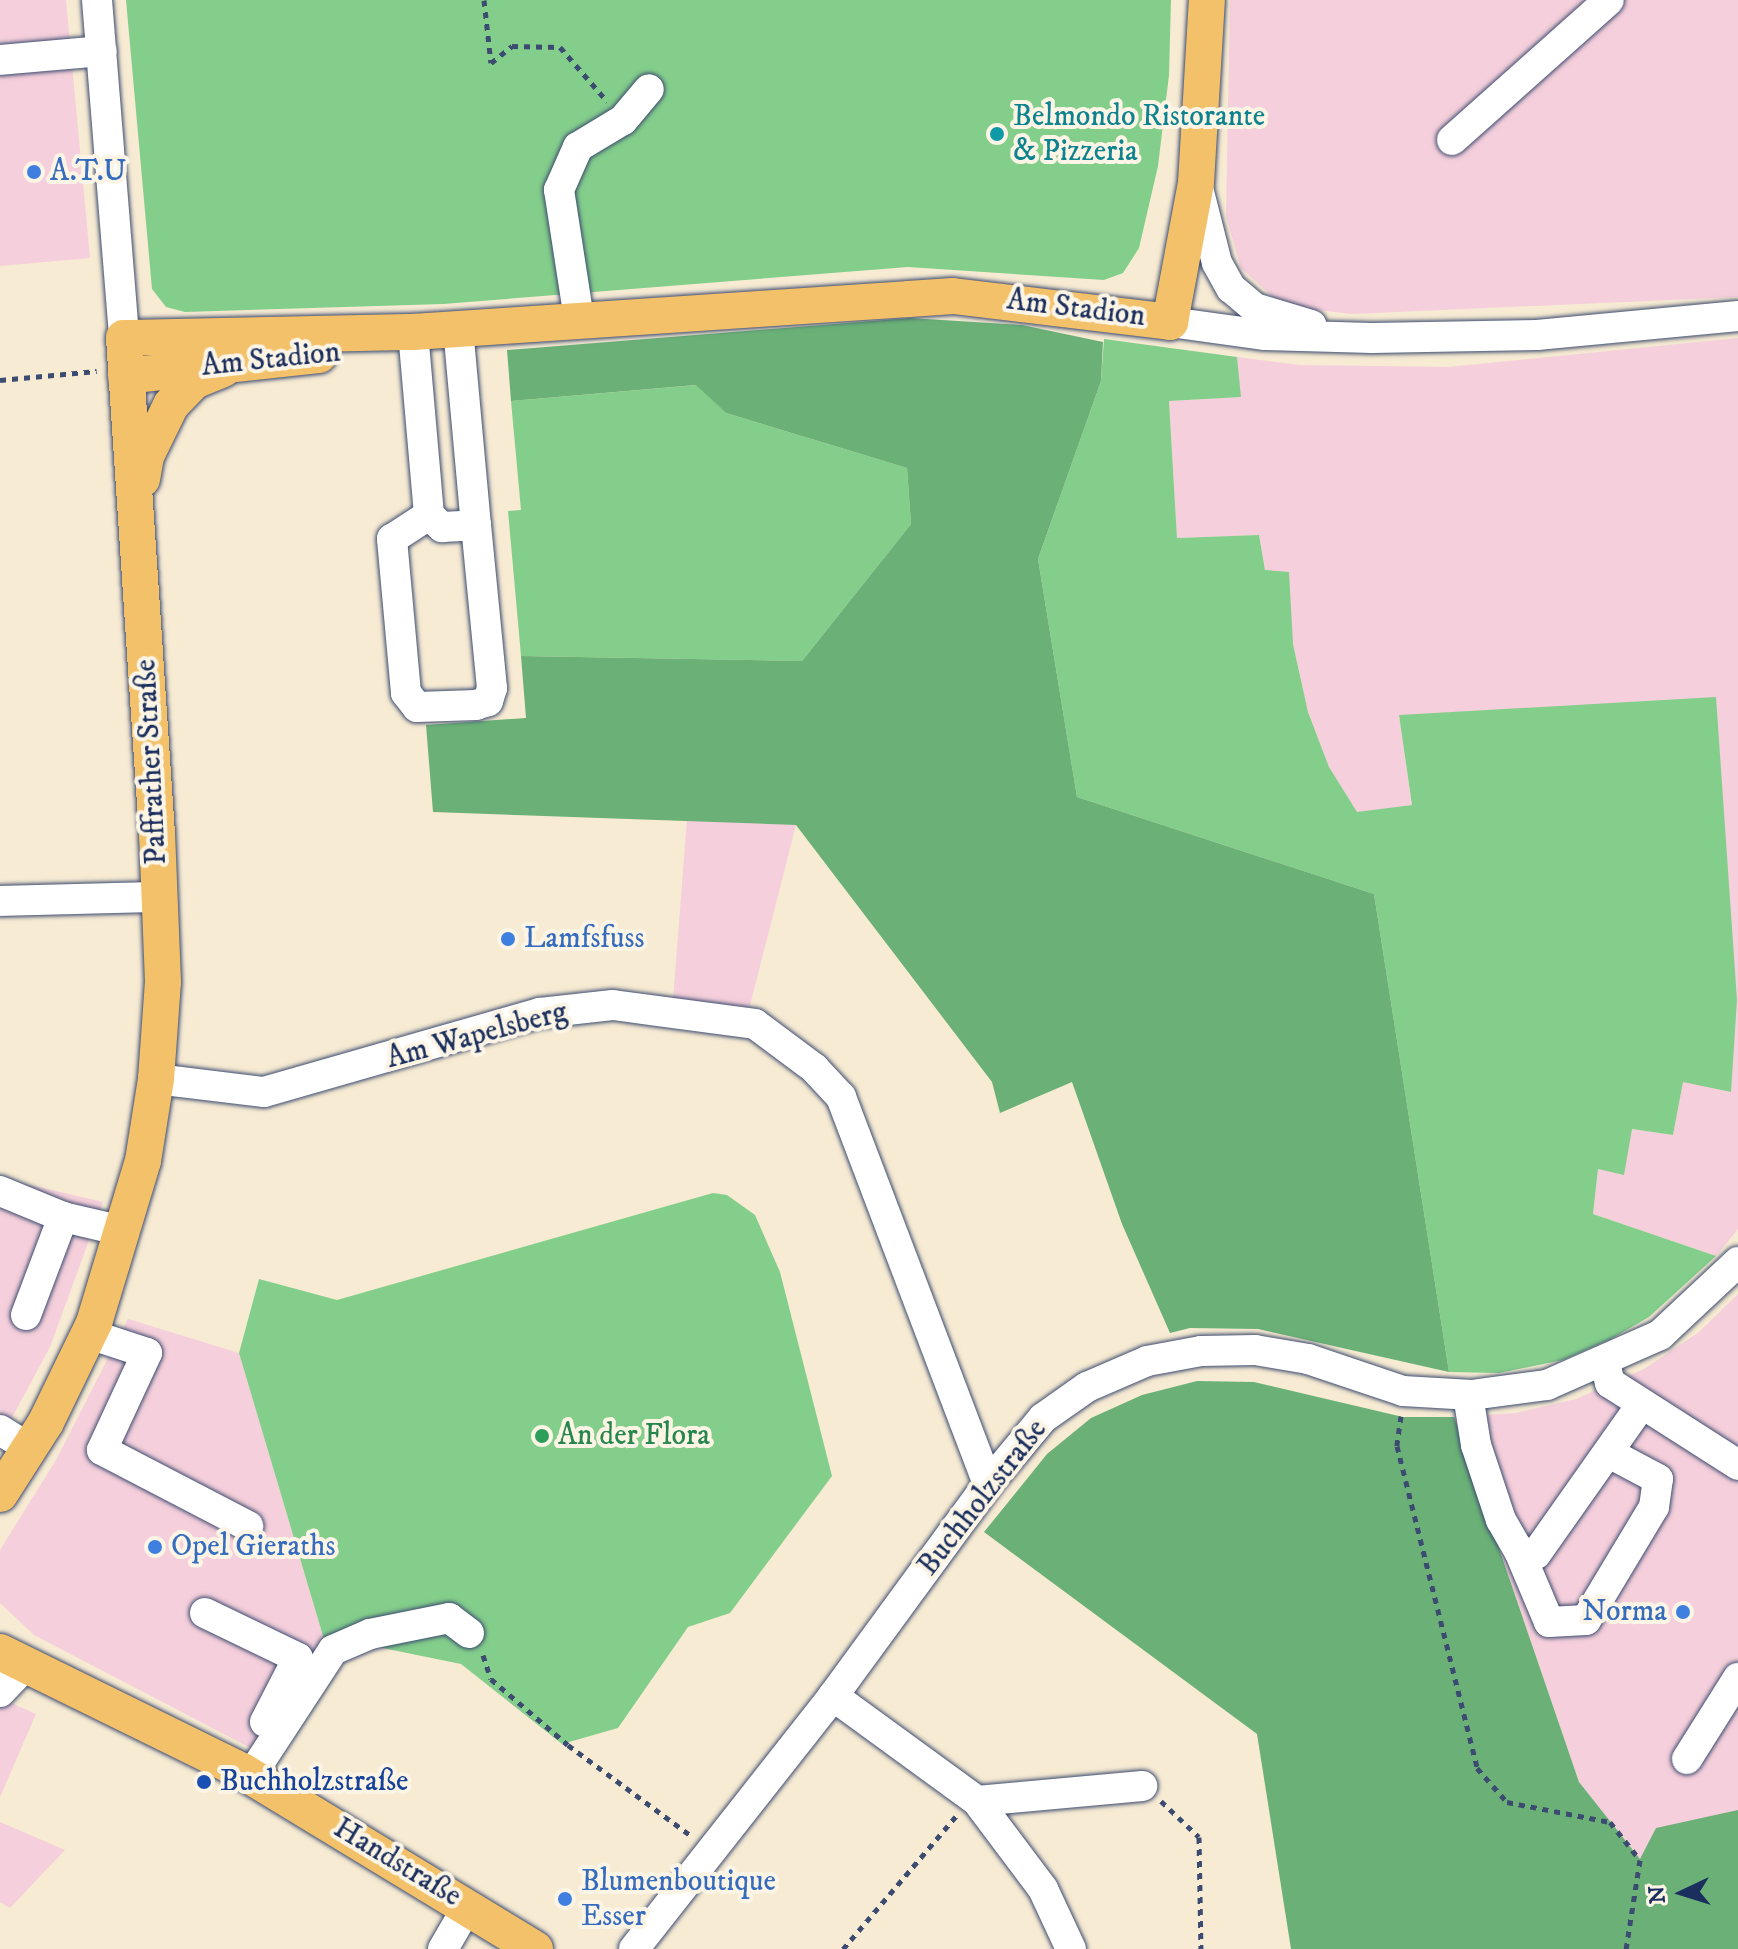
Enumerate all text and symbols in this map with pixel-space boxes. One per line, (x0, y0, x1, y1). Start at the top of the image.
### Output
place label: Belmondo Ristorante & Pizzeria (1013, 99, 1265, 170)
marker: Belmondo Ristorante & Pizzeria (988, 125, 1006, 143)
place label: A.T.U (50, 154, 126, 190)
marker: A.T.U (25, 163, 43, 181)
street label: Am Stadion (1005, 283, 1147, 335)
street label: Am Stadion (200, 335, 342, 385)
street label: Paffrather Straße (129, 658, 175, 866)
place label: Lamfsfuss (524, 921, 645, 957)
marker: Lamfsfuss (499, 930, 517, 948)
street label: Am Wapelsberg (383, 995, 571, 1077)
street label: Buchholzstraße (911, 1413, 1055, 1583)
place label: An der Flora (558, 1418, 710, 1454)
marker: An der Flora (533, 1427, 551, 1445)
place label: Opel Gieraths (171, 1529, 336, 1565)
marker: Opel Gieraths (146, 1538, 164, 1556)
place label: Norma (1582, 1594, 1667, 1630)
marker: Norma (1674, 1603, 1692, 1621)
place label: Buchholzstraße (220, 1764, 408, 1800)
marker: Buchholzstraße (195, 1773, 213, 1791)
street label: Handstraße (327, 1811, 467, 1915)
north arrow (1642, 1853, 1722, 1933)
place label: Blumenboutique Esser (581, 1864, 776, 1934)
text: N (1643, 1885, 1672, 1905)
marker: Blumenboutique Esser (556, 1890, 574, 1908)

